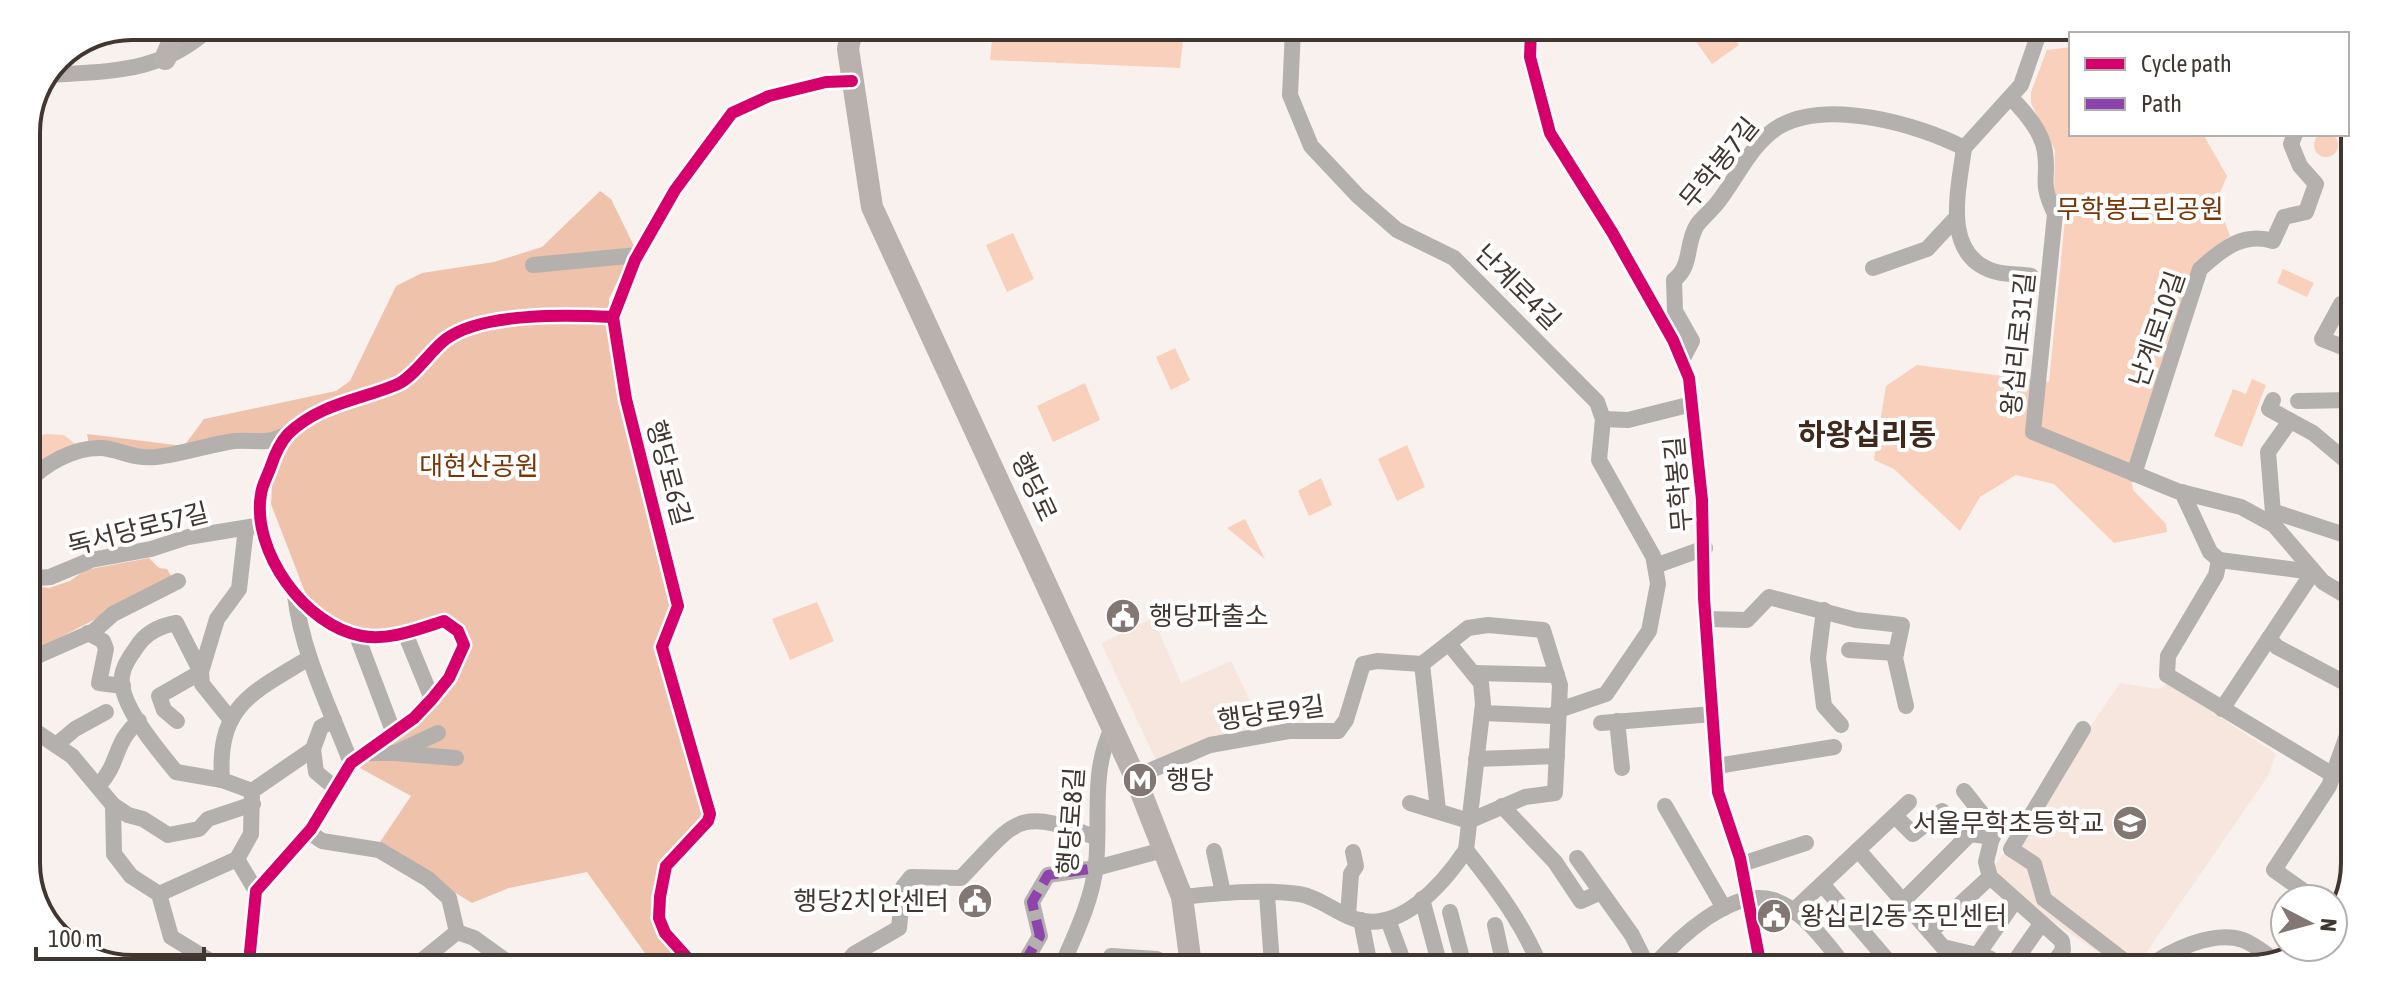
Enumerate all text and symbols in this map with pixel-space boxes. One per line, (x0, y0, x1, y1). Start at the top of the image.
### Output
legend (2069, 32, 2349, 136)
text: Cycle path (2141, 50, 2232, 77)
text: Path (2141, 90, 2182, 117)
street label: 무학봉7길 (1673, 112, 1765, 214)
park label: 무학봉근린공원 (2056, 194, 2224, 224)
street label: 난계로4길 (1469, 238, 1567, 336)
street label: 난계로10길 (2123, 267, 2191, 391)
street label: 왕십리로31길 (1996, 271, 2040, 417)
street label: 행당로6길 (641, 417, 697, 529)
district label: 하왕십리동 (1798, 417, 1936, 451)
street label: 무학봉길 (1659, 435, 1697, 533)
street label: 행당로 (1005, 448, 1063, 526)
park label: 대현산공원 (419, 451, 539, 481)
street label: 독서당로57길 (64, 497, 212, 561)
public building icon: 행당파출소 (1104, 597, 1142, 635)
place label: 행당파출소 (1149, 601, 1269, 631)
street label: 행당로9길 (1215, 691, 1327, 735)
metro station icon: 행당 (1121, 761, 1159, 799)
place label: 행당 (1166, 765, 1214, 795)
street label: 행당로8길 (1052, 766, 1090, 876)
school or university icon: 서울무학초등학교 (2111, 804, 2149, 842)
place label: 서울무학초등학교 (1913, 808, 2104, 838)
public building icon: 행당2치안센터 (956, 882, 994, 920)
north arrow (2269, 883, 2349, 963)
place label: 행당2치안센터 (793, 886, 949, 916)
public building icon: 왕십리2동 주민센터 (1755, 897, 1793, 935)
place label: 왕십리2동 주민센터 (1800, 901, 2007, 931)
scale bar (36, 911, 204, 961)
text: N (2315, 917, 2342, 933)
text: 100 m (48, 925, 102, 952)

